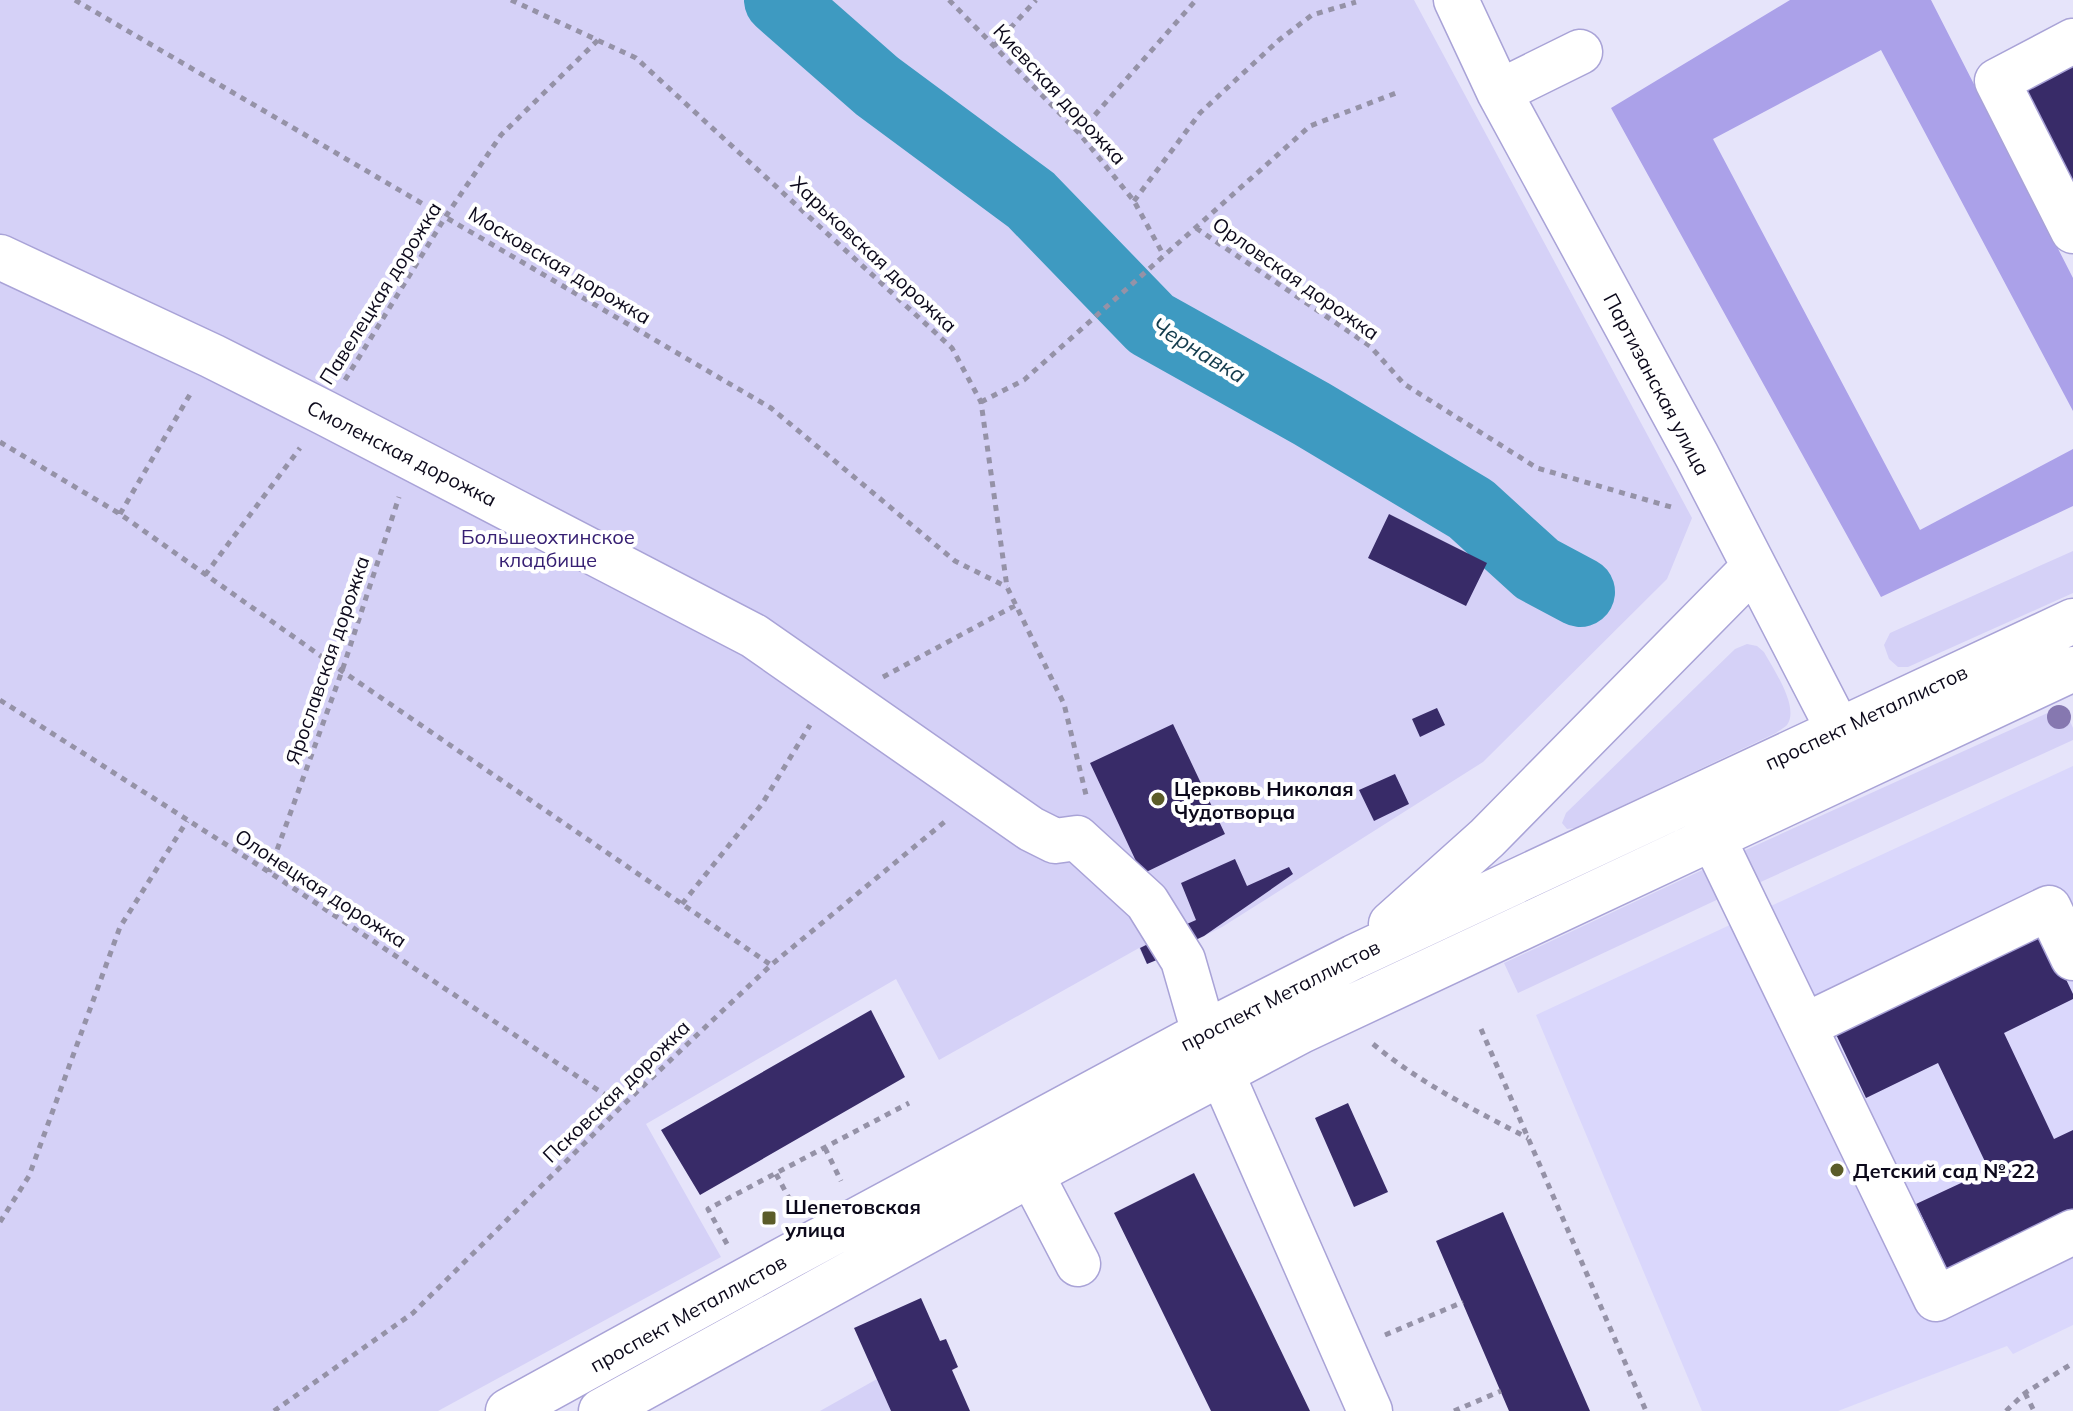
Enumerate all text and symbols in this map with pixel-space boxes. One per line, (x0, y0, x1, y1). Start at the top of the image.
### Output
street label: Киевская дорожка (988, 18, 1132, 170)
street label: Харьковская дорожка (786, 171, 962, 337)
street label: Павелецкая дорожка (314, 197, 446, 389)
street label: Московская дорожка (464, 201, 656, 329)
street label: Орловская дорожка (1208, 211, 1384, 345)
street label: Партизанская улица (1598, 289, 1716, 479)
water label: Чернавка (1147, 311, 1251, 389)
street label: Смоленская дорожка (303, 394, 501, 512)
park label: Большеохтинское кладбище (461, 524, 635, 572)
street label: Ярославская дорожка (280, 553, 374, 767)
street label: проспект Металлистов (1761, 659, 1971, 775)
place label: Церковь Николая Чудотворца (1174, 776, 1354, 824)
marker: Церковь Николая Чудотворца (1149, 790, 1167, 808)
street label: Олонецкая дорожка (230, 823, 412, 953)
street label: проспект Металлистов (1176, 934, 1384, 1056)
street label: Псковская дорожка (537, 1014, 695, 1168)
place label: Детский сад № 22 (1853, 1158, 2035, 1183)
marker: Детский сад № 22 (1828, 1161, 1846, 1179)
place label: Шепетовская улица (785, 1194, 921, 1242)
marker: Шепетовская улица (760, 1209, 778, 1227)
street label: проспект Металлистов (585, 1249, 791, 1377)

